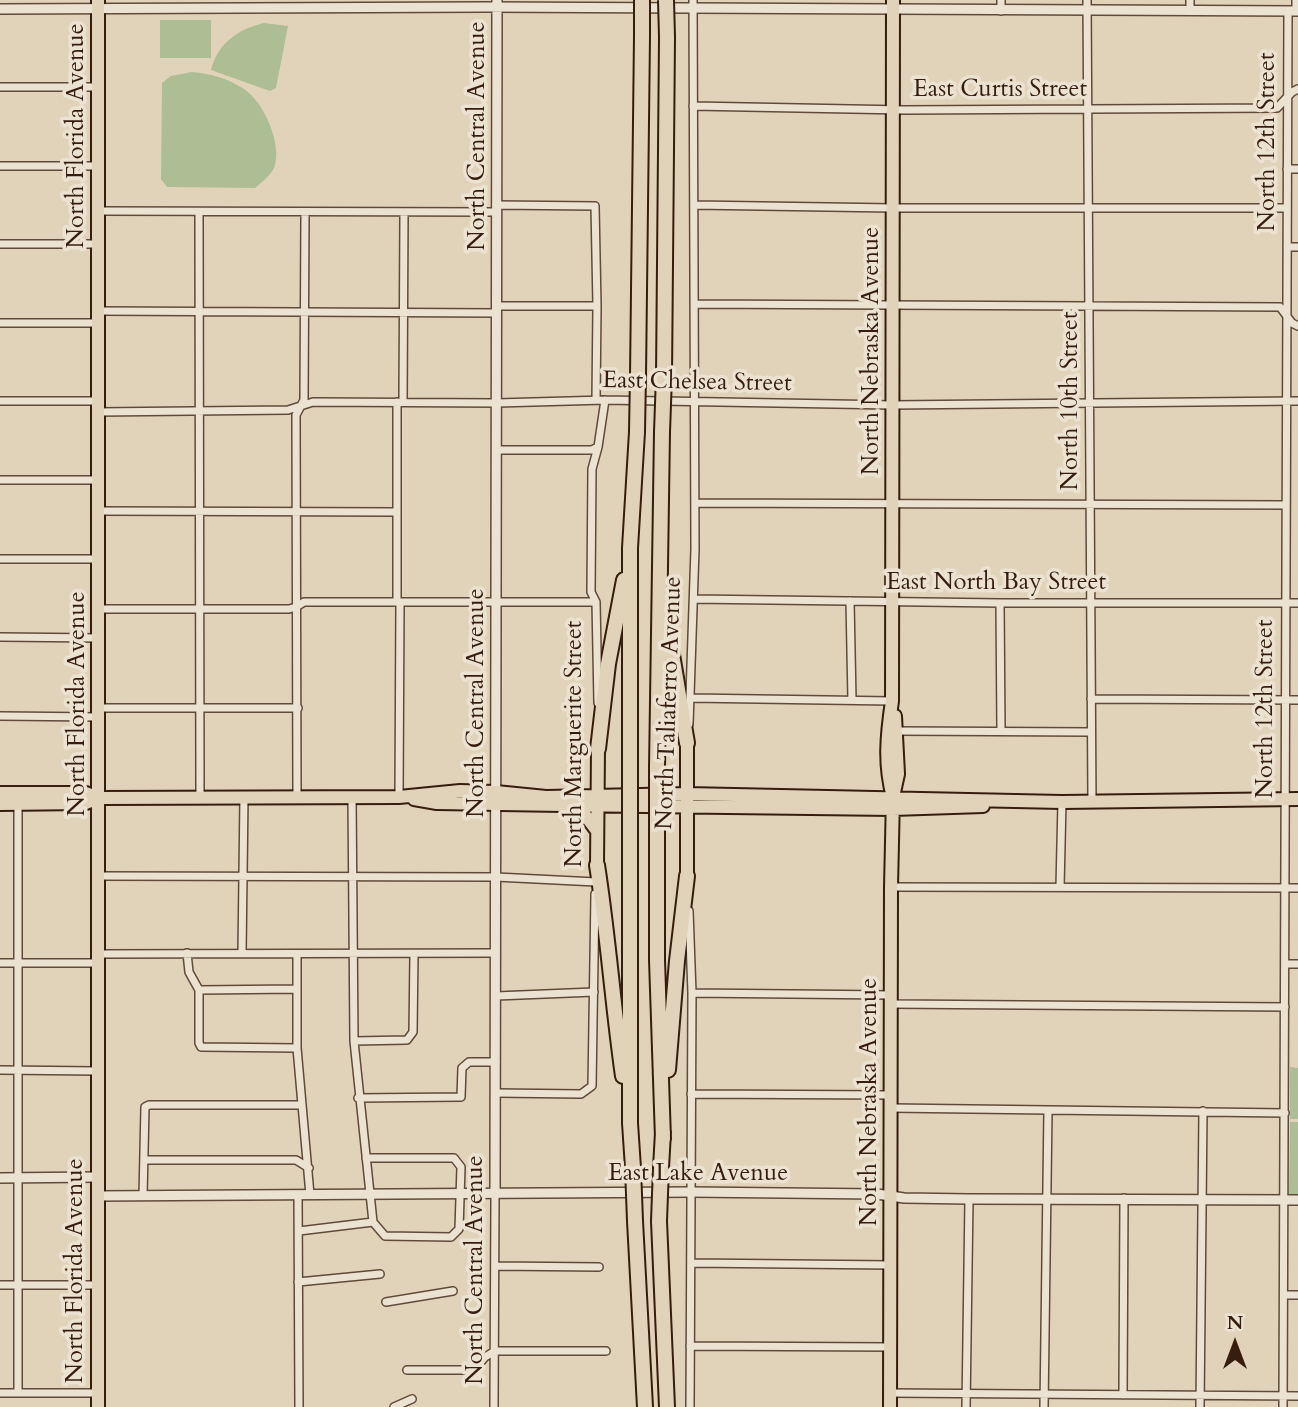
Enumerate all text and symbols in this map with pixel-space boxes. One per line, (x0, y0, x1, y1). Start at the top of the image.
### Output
street label: North Central Avenue (464, 21, 492, 251)
street label: North Florida Avenue (63, 23, 91, 249)
street label: North 12th Street (1254, 53, 1282, 231)
street label: East Curtis Street (913, 76, 1087, 104)
street label: North Nebraska Avenue (858, 227, 886, 475)
street label: North 10th Street (1057, 312, 1085, 490)
street label: East Chelsea Street (602, 367, 792, 399)
street label: East North Bay Street (886, 569, 1106, 597)
street label: North Taliaferro Avenue (651, 576, 689, 830)
street label: North Central Avenue (463, 588, 491, 818)
street label: North Florida Avenue (64, 591, 92, 817)
street label: North 12th Street (1252, 620, 1280, 798)
street label: North Marguerite Street (561, 621, 589, 867)
street label: North Nebraska Avenue (856, 978, 884, 1226)
street label: North Central Avenue (462, 1155, 490, 1385)
street label: North Florida Avenue (62, 1158, 90, 1384)
street label: East Lake Avenue (608, 1160, 788, 1188)
north arrow (1200, 1309, 1270, 1379)
text: N (1227, 1310, 1243, 1336)

